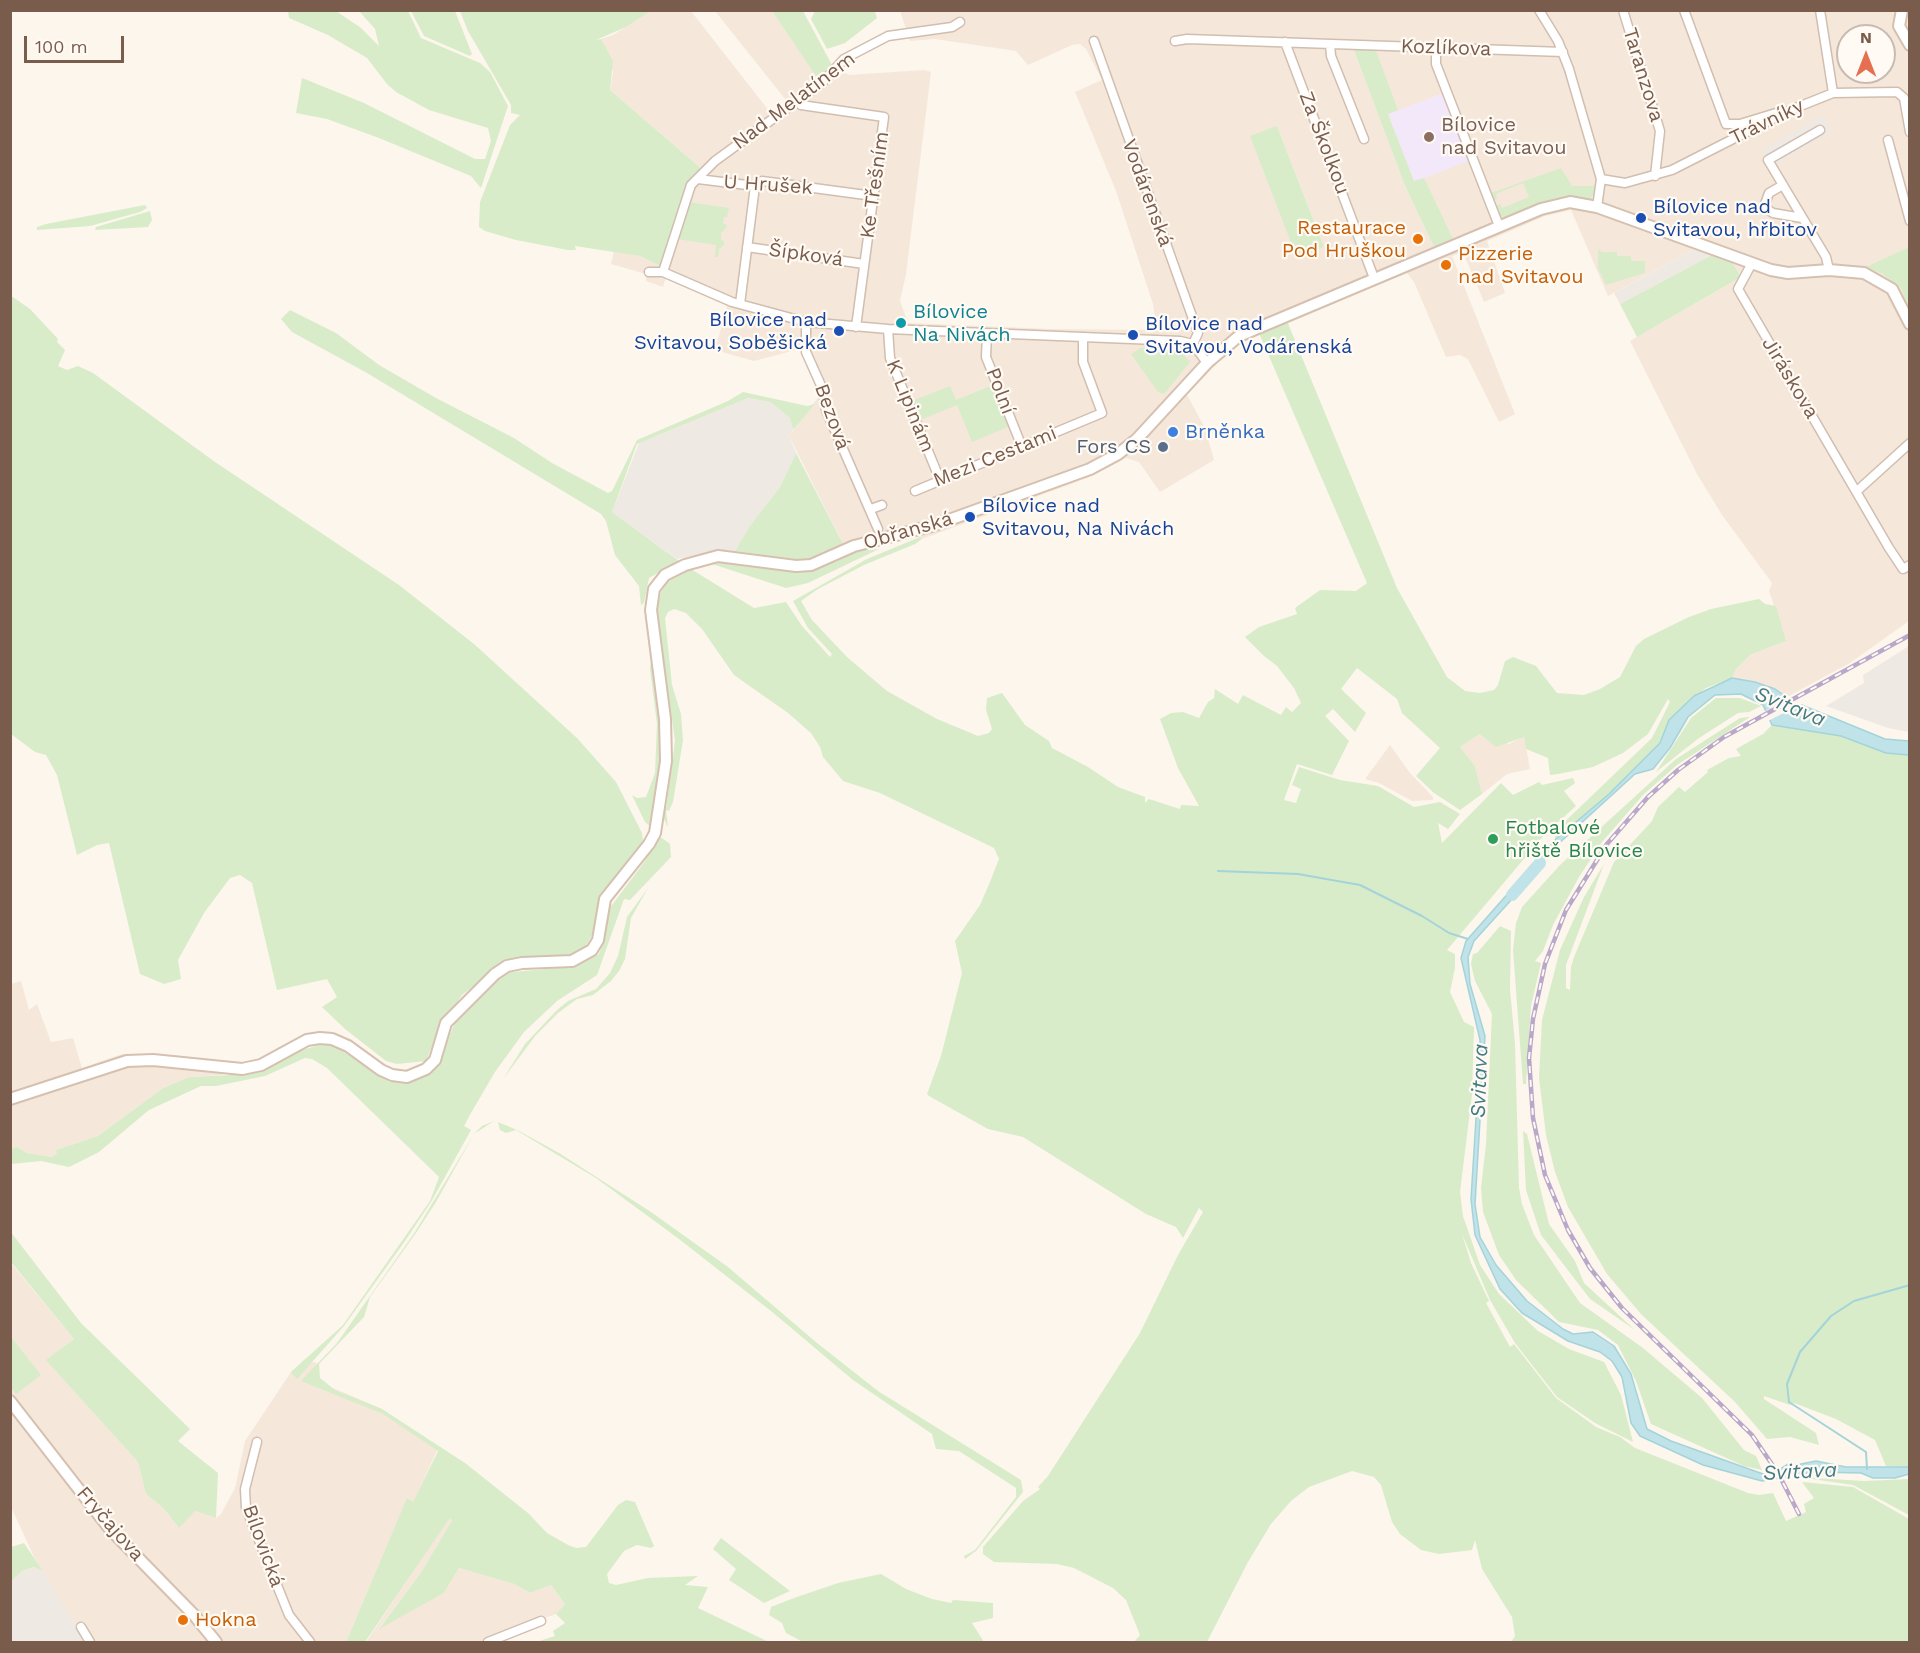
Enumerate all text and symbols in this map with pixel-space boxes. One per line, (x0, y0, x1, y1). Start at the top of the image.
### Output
scale bar (27, 24, 128, 62)
north arrow (1836, 24, 1896, 84)
street label: Taranzova (1617, 25, 1669, 125)
text: N (1860, 28, 1872, 47)
street label: Kozlíkova (1400, 34, 1492, 62)
text: 100 m (35, 36, 88, 57)
street label: Nad Melatínem (728, 47, 860, 155)
street label: Za Školkou (1293, 88, 1355, 198)
street label: Trávníky (1726, 94, 1808, 150)
place label: Bílovice nad Svitavou (1441, 113, 1567, 160)
street label: Ke Třešním (856, 130, 894, 240)
marker: Bílovice nad Svitavou (1422, 130, 1436, 144)
street label: Vodárenská (1116, 136, 1178, 250)
street label: U Hrušek (723, 170, 813, 200)
place label: Bílovice nad Svitavou, hřbitov (1653, 195, 1817, 242)
marker: Bílovice nad Svitavou, hřbitov (1634, 211, 1648, 225)
place label: Restaurace Pod Hruškou (1282, 216, 1406, 263)
marker: Restaurace Pod Hruškou (1411, 232, 1425, 246)
street label: Šípková (767, 238, 845, 272)
place label: Pizzerie nad Svitavou (1458, 242, 1584, 289)
marker: Pizzerie nad Svitavou (1439, 258, 1453, 272)
place label: Bílovice Na Nivách (913, 300, 1011, 347)
place label: Bílovice nad Svitavou, Soběšická (634, 308, 827, 355)
place label: Bílovice nad Svitavou, Vodárenská (1145, 312, 1352, 359)
marker: Bílovice Na Nivách (894, 316, 908, 330)
marker: Bílovice nad Svitavou, Soběšická (832, 324, 846, 338)
marker: Bílovice nad Svitavou, Vodárenská (1126, 328, 1140, 342)
street label: Jiráskova (1756, 333, 1824, 423)
street label: K Lipinám (881, 356, 939, 456)
street label: Polní (980, 364, 1020, 418)
street label: Bezová (809, 381, 855, 453)
place label: Brněnka (1185, 420, 1265, 444)
street label: Mezi Cestami (930, 421, 1060, 493)
marker: Brněnka (1166, 425, 1180, 439)
place label: Fors CS (1076, 435, 1151, 459)
marker: Fors CS (1156, 440, 1170, 454)
place label: Bílovice nad Svitavou, Na Nivách (982, 494, 1174, 541)
street label: Obřanská (860, 507, 956, 555)
marker: Bílovice nad Svitavou, Na Nivách (963, 510, 977, 524)
water label: Svitava (1751, 681, 1829, 733)
place label: Fotbalové hřiště Bílovice (1505, 816, 1643, 863)
marker: Fotbalové hřiště Bílovice (1486, 832, 1500, 846)
water label: Svitava (1466, 1044, 1494, 1118)
water label: Svitava (1762, 1457, 1838, 1487)
street label: Fryčajova (71, 1482, 149, 1566)
street label: Bílovická (237, 1502, 289, 1590)
place label: Hokna (195, 1608, 257, 1632)
marker: Hokna (176, 1613, 190, 1627)

